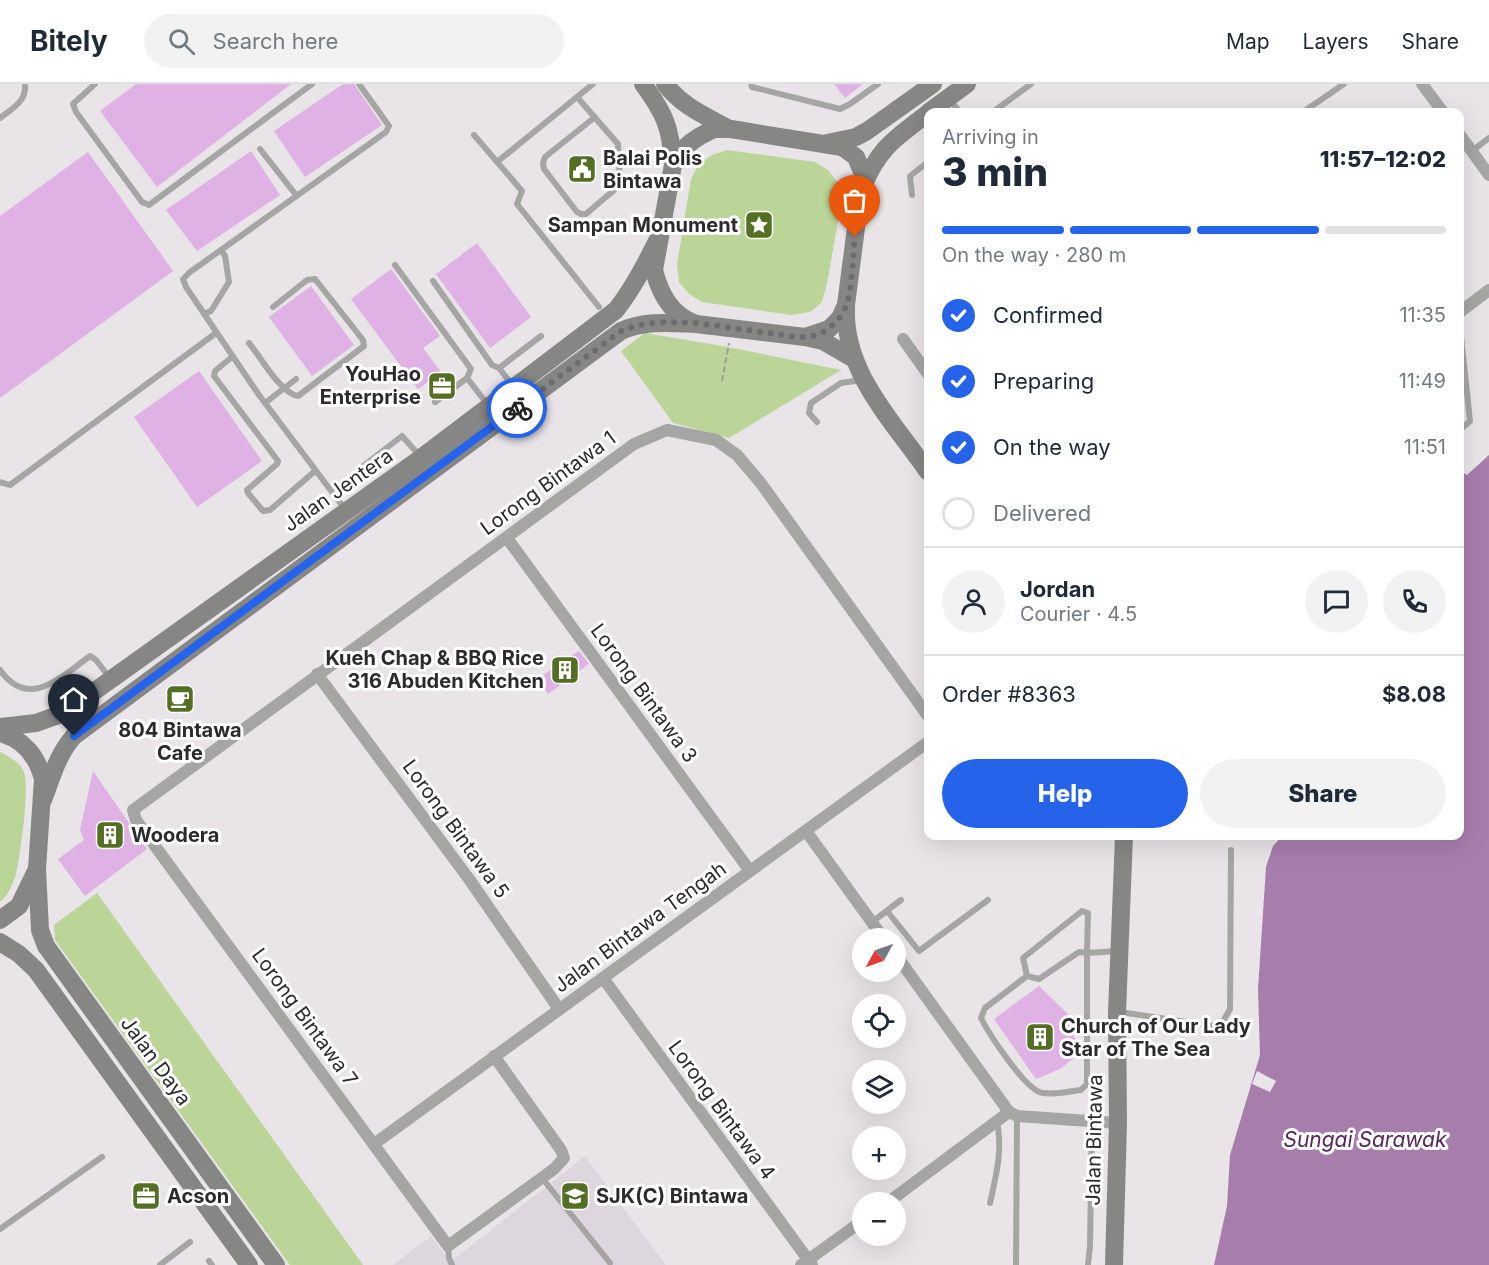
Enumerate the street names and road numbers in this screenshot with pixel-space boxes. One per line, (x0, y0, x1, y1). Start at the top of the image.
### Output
street label: Lorong Bintawa 1 (476, 426, 620, 540)
street label: Jalan Jentera (279, 444, 397, 536)
street label: Lorong Bintawa 3 (586, 619, 702, 767)
street label: Lorong Bintawa 5 (398, 755, 514, 903)
street label: Jalan Bintawa Tengah (549, 856, 731, 998)
street label: Lorong Bintawa 7 (247, 943, 363, 1091)
street label: Jalan Daya (116, 1012, 196, 1110)
street label: Lorong Bintawa 4 (664, 1036, 780, 1184)
street label: Jalan Bintawa (1081, 1074, 1107, 1206)

